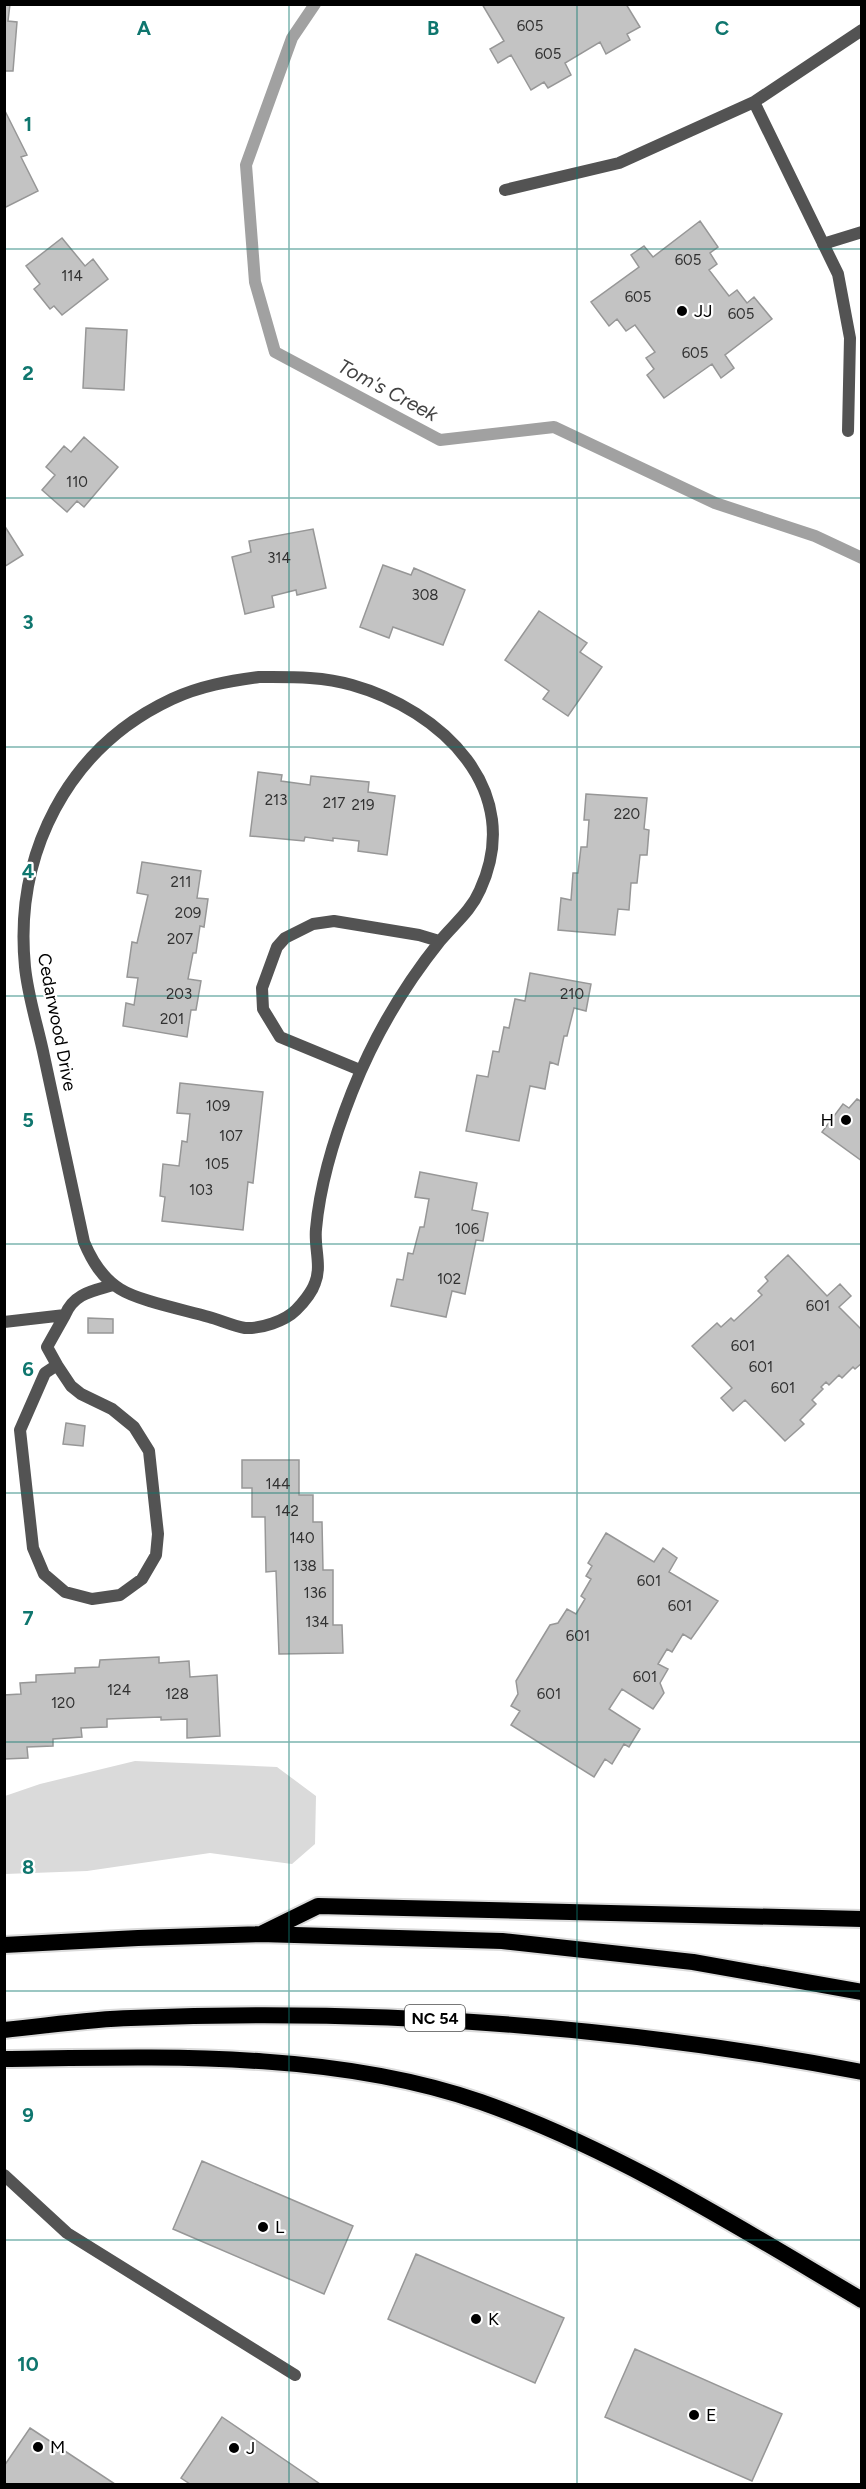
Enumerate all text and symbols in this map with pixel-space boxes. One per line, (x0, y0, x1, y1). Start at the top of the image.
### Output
text: A (137, 16, 152, 40)
text: B (427, 16, 439, 40)
text: C (715, 16, 729, 40)
house number: 605 (517, 17, 543, 35)
house number: 605 (535, 45, 561, 63)
text: 1 (24, 112, 32, 136)
house number: 605 (675, 251, 701, 269)
house number: 114 (61, 267, 83, 285)
house number: 605 (625, 288, 651, 306)
place label: JJ (694, 300, 713, 322)
marker: JJ (675, 304, 689, 318)
house number: 605 (728, 305, 754, 323)
house number: 605 (682, 344, 708, 362)
water label: Tom's Creek (334, 354, 443, 427)
text: 2 (22, 361, 34, 385)
house number: 110 (66, 473, 88, 491)
house number: 314 (267, 549, 291, 567)
house number: 308 (412, 586, 439, 604)
text: 3 (22, 610, 34, 634)
house number: 213 (265, 791, 287, 809)
house number: 217 (323, 794, 345, 812)
house number: 219 (351, 796, 375, 814)
house number: 220 (614, 805, 640, 823)
text: 4 (22, 859, 35, 883)
house number: 211 (171, 873, 191, 891)
house number: 209 (175, 904, 201, 922)
house number: 207 (167, 930, 193, 948)
street label: Cedarwood Drive (33, 951, 81, 1093)
house number: 203 (166, 985, 192, 1003)
house number: 210 (560, 985, 584, 1003)
house number: 201 (160, 1010, 184, 1028)
house number: 109 (206, 1097, 230, 1115)
text: 5 (22, 1108, 34, 1132)
place label: H (820, 1109, 834, 1131)
marker: H (839, 1113, 853, 1127)
house number: 107 (219, 1127, 243, 1145)
house number: 105 (205, 1155, 229, 1173)
house number: 103 (189, 1181, 213, 1199)
house number: 106 (455, 1220, 480, 1238)
house number: 102 (437, 1270, 461, 1288)
house number: 601 (806, 1297, 830, 1315)
house number: 601 (731, 1337, 755, 1355)
text: 6 (22, 1357, 34, 1381)
house number: 601 (749, 1358, 773, 1376)
house number: 601 (771, 1379, 795, 1397)
house number: 144 (266, 1475, 290, 1493)
house number: 142 (275, 1502, 299, 1520)
house number: 140 (289, 1529, 315, 1547)
house number: 138 (293, 1557, 317, 1575)
house number: 601 (637, 1572, 661, 1590)
house number: 136 (304, 1584, 327, 1602)
house number: 601 (668, 1597, 692, 1615)
text: 7 (22, 1606, 34, 1630)
house number: 134 (305, 1613, 329, 1631)
house number: 601 (566, 1627, 590, 1645)
house number: 601 (633, 1668, 657, 1686)
house number: 124 (107, 1681, 131, 1699)
house number: 128 (165, 1685, 189, 1703)
house number: 601 (537, 1685, 561, 1703)
house number: 120 (51, 1694, 75, 1712)
text: 8 (22, 1855, 34, 1879)
road number: NC 54 (405, 2005, 465, 2031)
text: 9 (22, 2103, 34, 2127)
place label: L (275, 2216, 285, 2238)
marker: L (256, 2220, 270, 2234)
place label: K (488, 2308, 499, 2330)
marker: K (469, 2312, 483, 2326)
text: 10 (17, 2352, 39, 2376)
place label: E (706, 2404, 717, 2426)
marker: E (687, 2408, 701, 2422)
place label: M (50, 2436, 65, 2458)
place label: J (246, 2437, 255, 2459)
marker: M (31, 2440, 45, 2454)
marker: J (227, 2441, 241, 2455)

